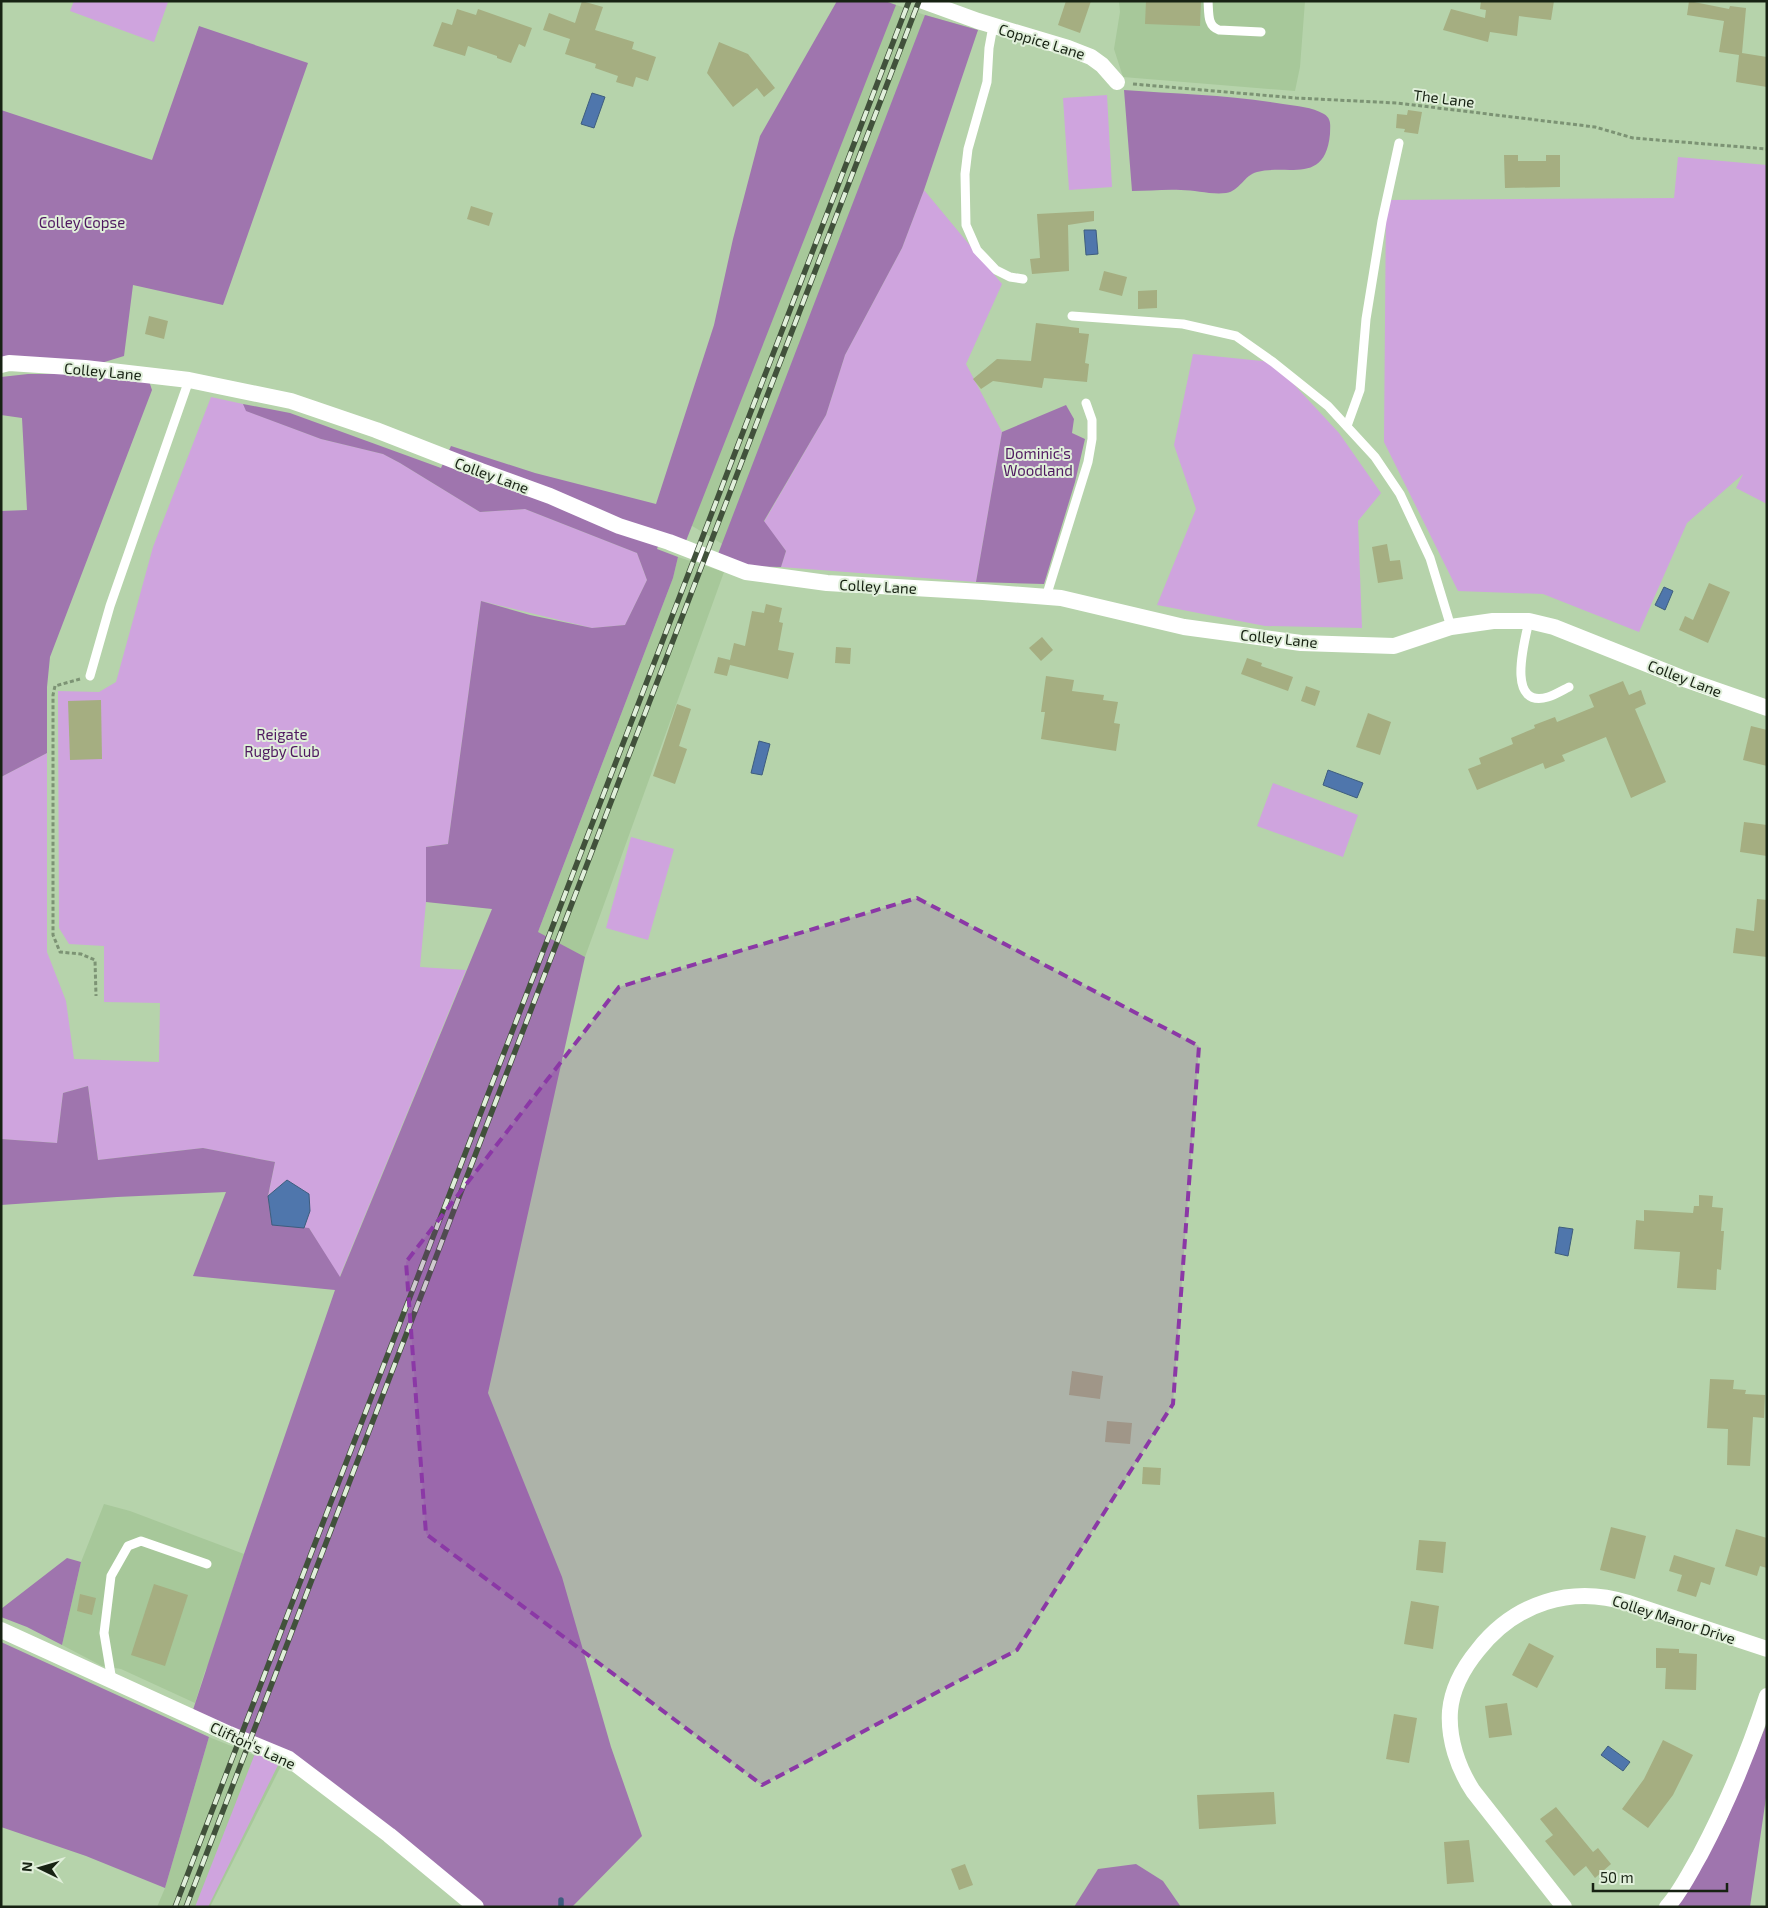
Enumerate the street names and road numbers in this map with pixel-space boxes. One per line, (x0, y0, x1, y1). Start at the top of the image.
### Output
street label: Coppice Lane (997, 19, 1087, 63)
street label: The Lane (1412, 85, 1476, 111)
street label: Colley Lane (64, 359, 142, 383)
street label: Colley Lane (452, 453, 532, 497)
street label: Colley Lane (839, 575, 917, 597)
street label: Colley Lane (1239, 625, 1319, 651)
street label: Colley Lane (1646, 656, 1724, 700)
street label: Colley Manor Drive (1610, 1591, 1738, 1647)
street label: Clifton's Lane (207, 1717, 299, 1773)

